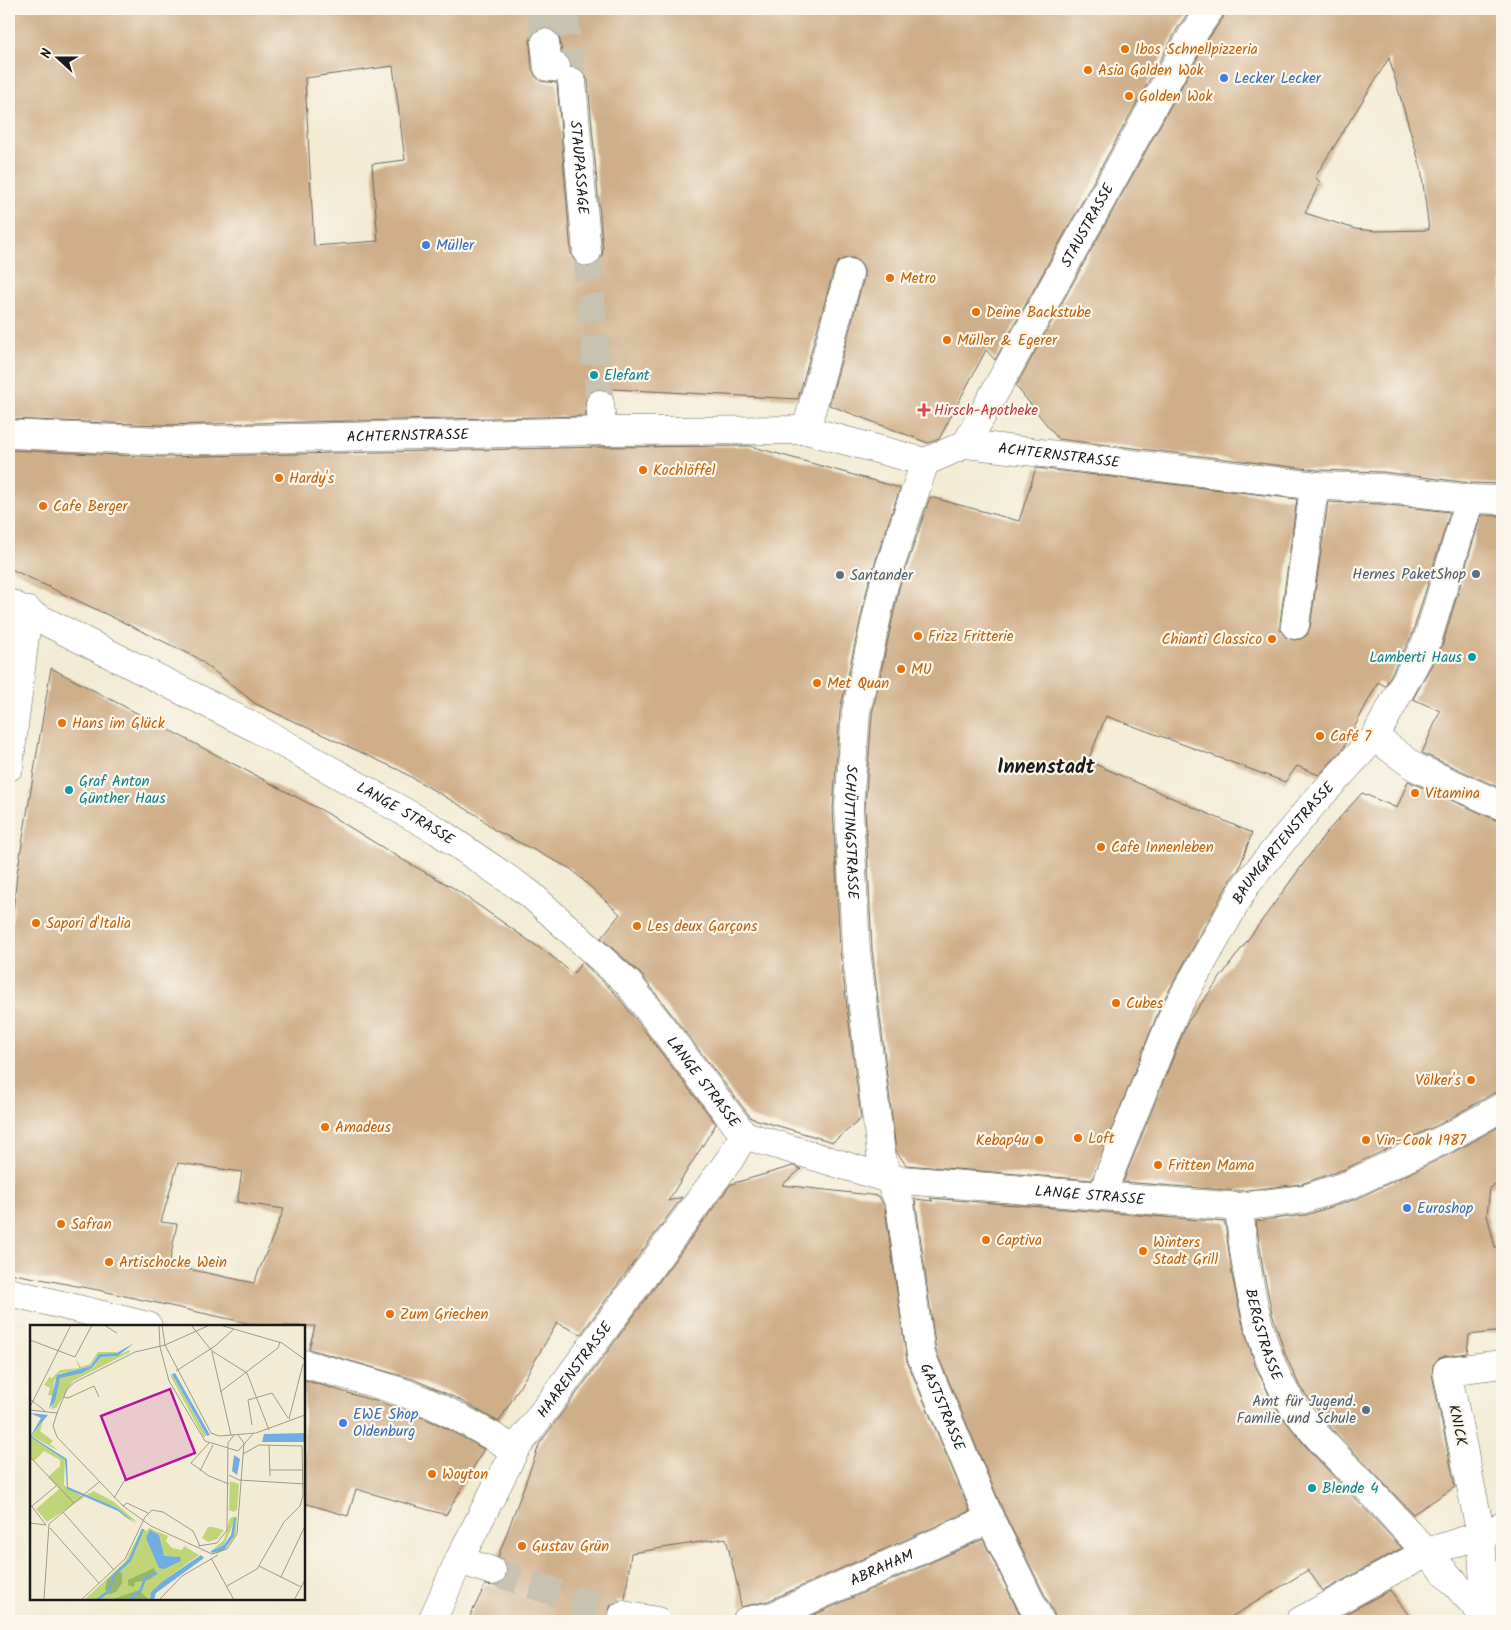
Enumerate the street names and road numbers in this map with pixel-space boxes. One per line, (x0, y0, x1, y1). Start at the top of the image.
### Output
street label: STAUPASSAGE (562, 120, 595, 217)
street label: STAUSTRASSE (1055, 178, 1122, 272)
street label: ACHTERNSTRASSE (346, 423, 471, 450)
street label: ACHTERNSTRASSE (997, 437, 1122, 475)
street label: SCHÜTTINGSTRASSE (836, 764, 865, 901)
street label: LANGE STRASSE (352, 776, 460, 853)
street label: BAUMGARTENSTRASSE (1227, 776, 1342, 909)
street label: LANGE STRASSE (660, 1031, 746, 1134)
street label: LANGE STRASSE (1034, 1180, 1147, 1213)
street label: BERGSTRASSE (1238, 1287, 1289, 1386)
street label: HAARENSTRASSE (531, 1316, 620, 1424)
street label: GASTSTRASSE (913, 1360, 971, 1456)
street label: KNICK (1441, 1402, 1473, 1448)
street label: ABRAHAM (846, 1544, 918, 1593)

